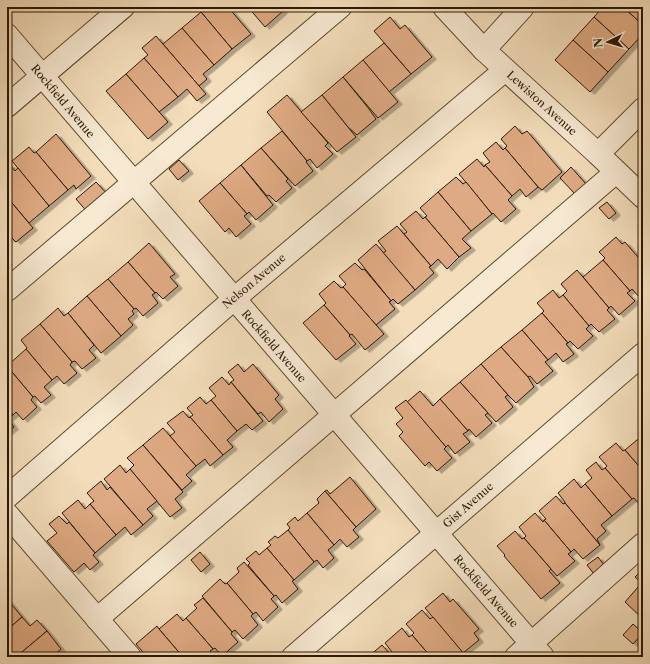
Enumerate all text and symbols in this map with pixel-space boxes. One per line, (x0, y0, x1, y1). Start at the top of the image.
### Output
north arrow (588, 22, 628, 62)
text: N (591, 37, 605, 48)
street label: Rockfield Avenue (28, 61, 98, 141)
street label: Lewiston Avenue (504, 68, 580, 138)
street label: Nelson Avenue (220, 250, 288, 312)
street label: Rockfield Avenue (239, 307, 309, 385)
street label: Gist Avenue (440, 479, 496, 531)
street label: Rockfield Avenue (451, 552, 521, 630)

